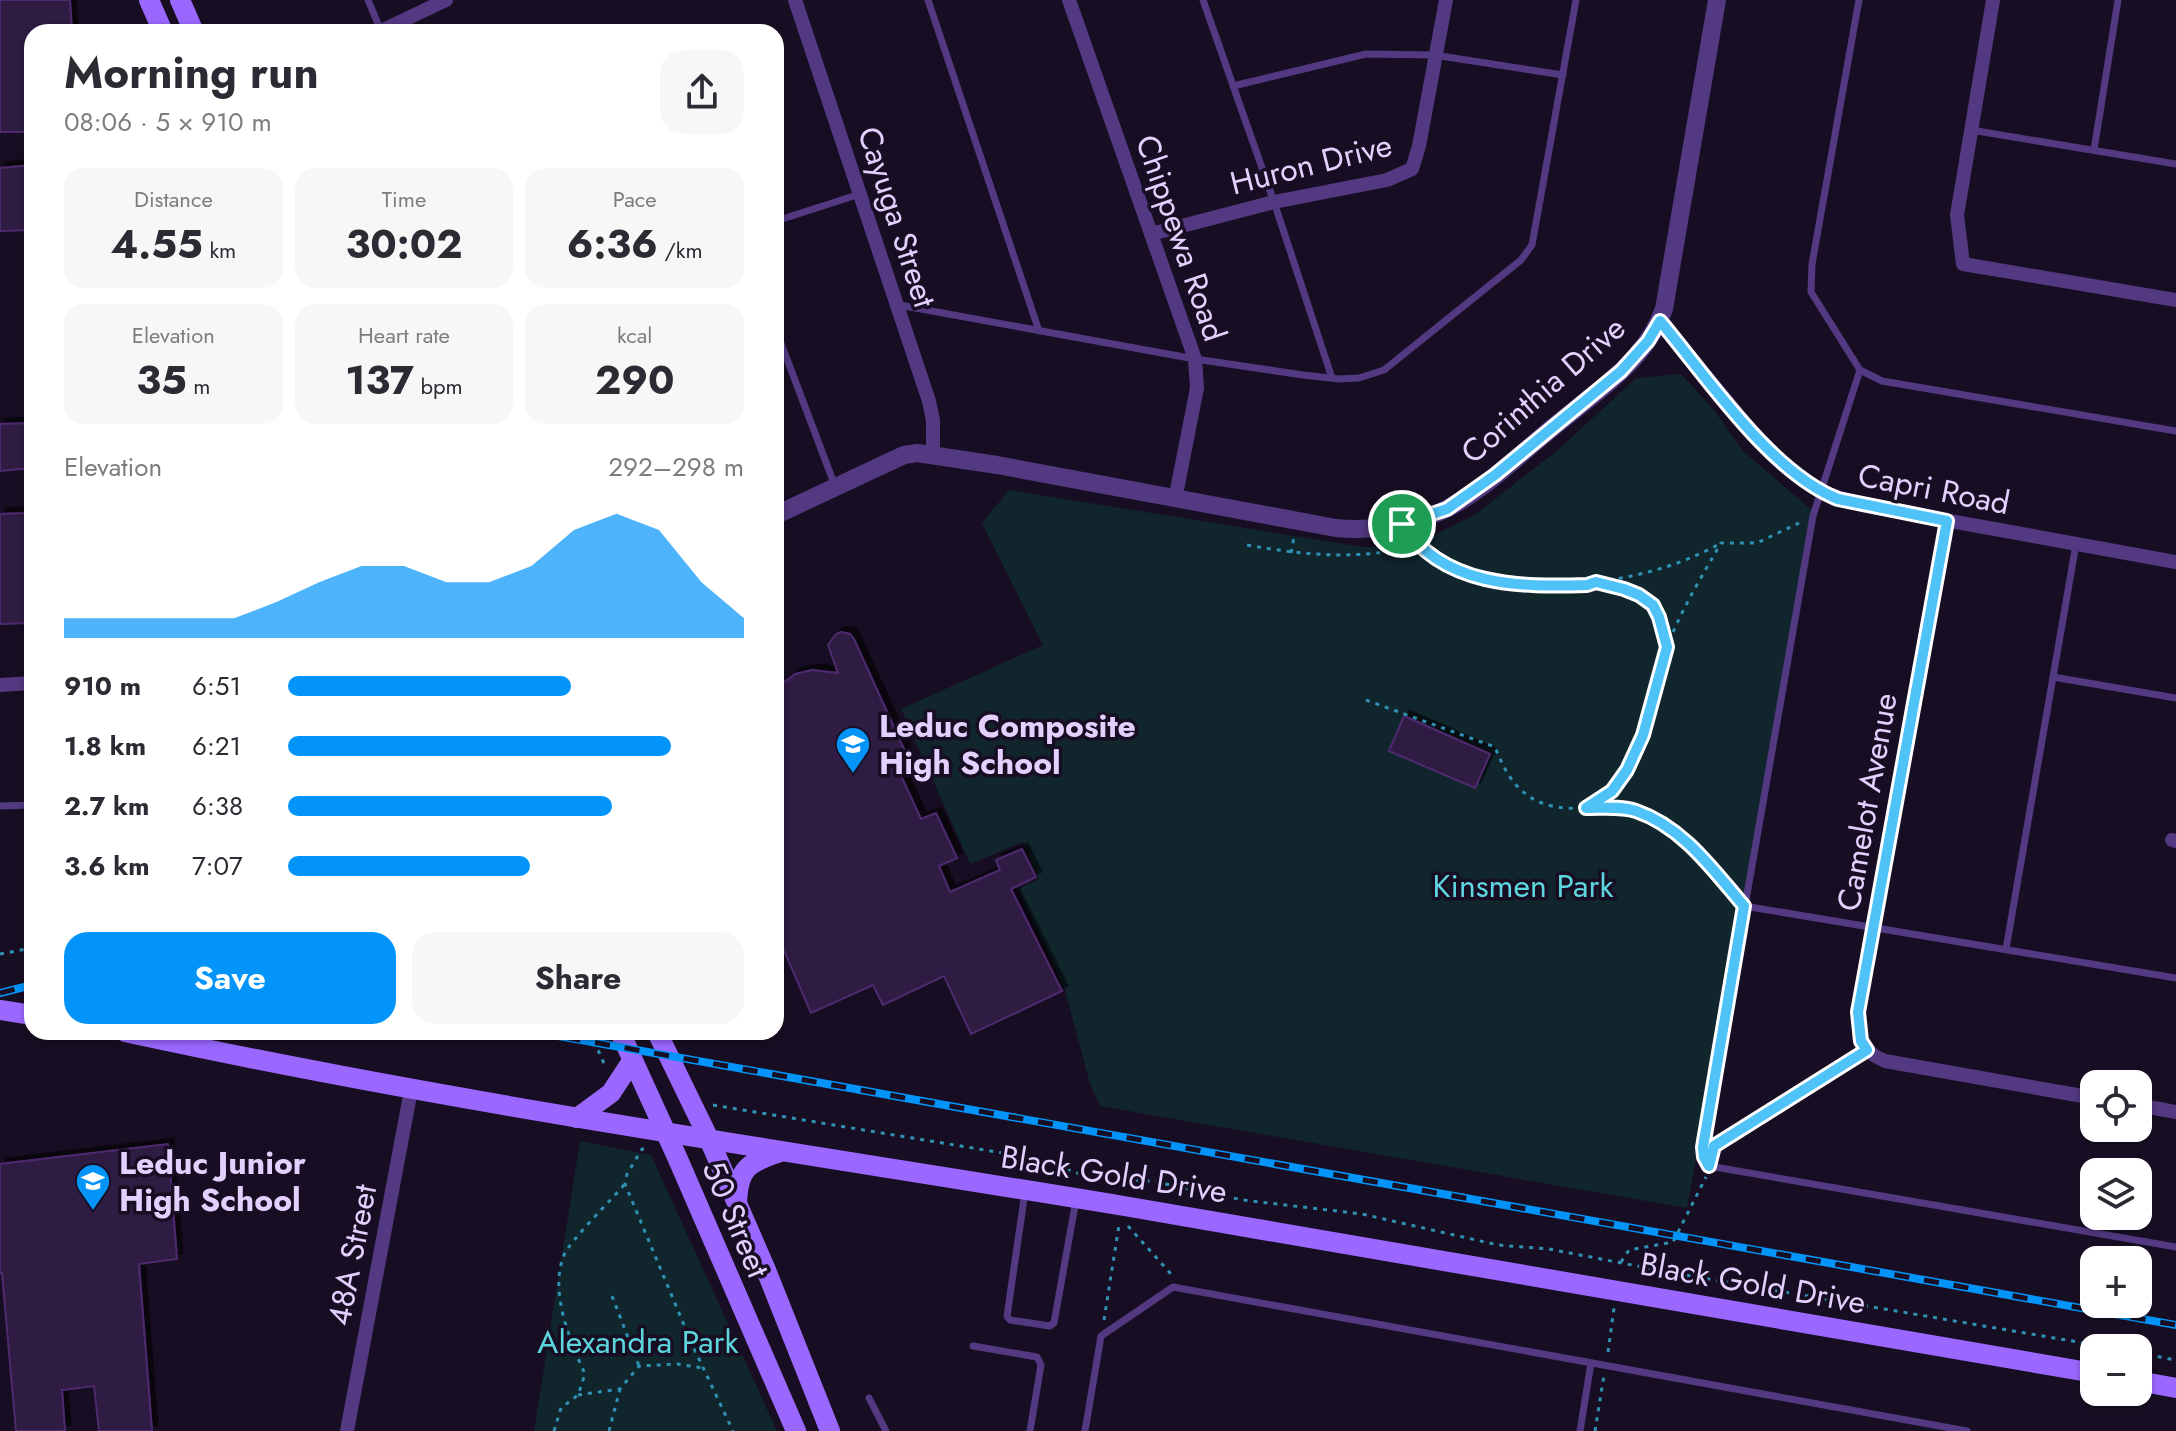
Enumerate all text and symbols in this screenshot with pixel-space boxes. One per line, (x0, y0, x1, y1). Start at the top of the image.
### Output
text: Morning run (64, 41, 319, 105)
button: share (660, 50, 744, 134)
text: 08:06 · 5 × 910 m (64, 103, 272, 141)
street label: Cayuga Street (846, 121, 948, 314)
street label: Huron Drive (1225, 122, 1397, 206)
street label: Chippewa Road (1124, 129, 1238, 347)
text: Distance (134, 183, 213, 215)
text: Time (382, 183, 426, 215)
text: Pace (613, 183, 657, 215)
text: 4.55 (110, 215, 203, 273)
text: 30:02 (346, 215, 462, 273)
text: 6:36 (567, 215, 658, 273)
text: km (203, 234, 236, 266)
text: /km (658, 234, 703, 266)
street label: Corinthia Drive (1451, 306, 1635, 474)
text: Elevation (132, 319, 215, 351)
text: Heart rate (358, 319, 450, 351)
text: kcal (617, 319, 652, 351)
text: 35 (136, 351, 187, 409)
text: 137 (345, 351, 414, 409)
text: 290 (595, 351, 674, 409)
text: m (187, 370, 211, 402)
text: bpm (414, 370, 463, 402)
text: Elevation (64, 448, 162, 486)
text: 292–298 m (608, 448, 744, 486)
street label: Capri Road (1854, 452, 2014, 526)
pin (1368, 490, 1436, 558)
icon: arrive (1380, 502, 1424, 546)
text: 910 m (64, 667, 141, 705)
text: 6:51 (192, 667, 241, 705)
street label: Camelot Avenue (1825, 689, 1909, 915)
place label: Leduc Composite High School (879, 703, 1136, 786)
school or university icon: Leduc Composite High School (834, 725, 872, 775)
text: 1.8 km (64, 727, 146, 765)
text: 6:21 (192, 727, 241, 765)
text: 2.7 km (64, 787, 149, 825)
text: 6:38 (192, 787, 243, 825)
text: 3.6 km (64, 847, 150, 885)
text: 7:07 (192, 847, 243, 885)
park label: Kinsmen Park (1433, 863, 1614, 909)
button: Save (64, 932, 396, 1024)
button: Share (412, 932, 744, 1024)
map controls (2080, 1070, 2152, 1406)
button: locate (2080, 1070, 2152, 1142)
street label: Black Gold Drive (998, 1133, 1230, 1215)
place label: Leduc Junior High School (119, 1140, 306, 1223)
street label: 50 Street (691, 1153, 781, 1285)
button: layers (2080, 1158, 2152, 1230)
school or university icon: Leduc Junior High School (74, 1162, 112, 1212)
street label: 48A Street (316, 1180, 388, 1329)
street label: Black Gold Drive (1637, 1241, 1869, 1325)
button: + (2080, 1246, 2152, 1318)
park label: Alexandra Park (537, 1319, 740, 1365)
button: − (2080, 1334, 2152, 1406)

